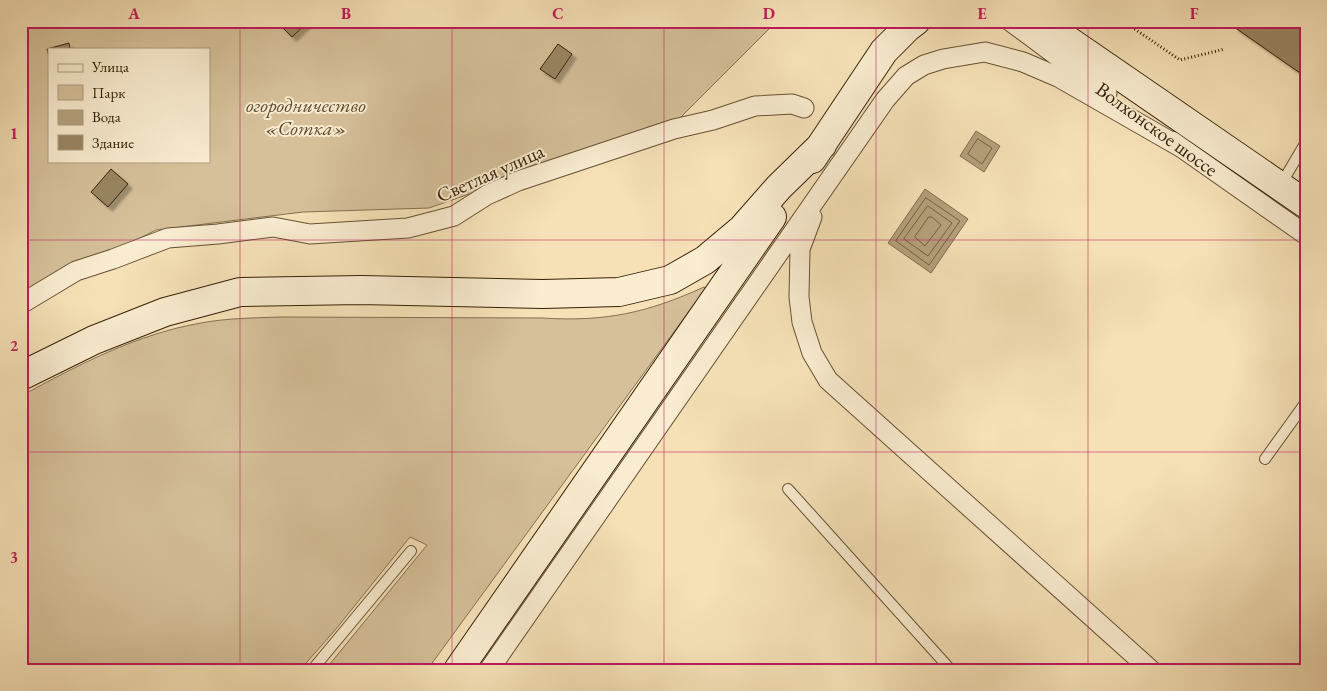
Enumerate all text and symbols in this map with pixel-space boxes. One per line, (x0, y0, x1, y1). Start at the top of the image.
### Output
text: A (127, 3, 140, 24)
text: B (341, 3, 351, 24)
text: C (552, 3, 564, 24)
text: D (763, 3, 775, 24)
text: E (977, 3, 987, 24)
text: F (1190, 3, 1199, 24)
legend (48, 48, 210, 162)
text: Улица (91, 57, 129, 76)
street label: Волхонское шоссе (1091, 76, 1223, 182)
text: Парк (92, 83, 125, 102)
park label: огородничество «Сотка» (246, 92, 366, 141)
text: Вода (92, 107, 121, 126)
text: 1 (10, 123, 18, 144)
text: Здание (92, 133, 134, 152)
street label: Светлая улица (432, 138, 548, 208)
text: 2 (10, 335, 19, 356)
text: 3 (10, 547, 18, 568)

